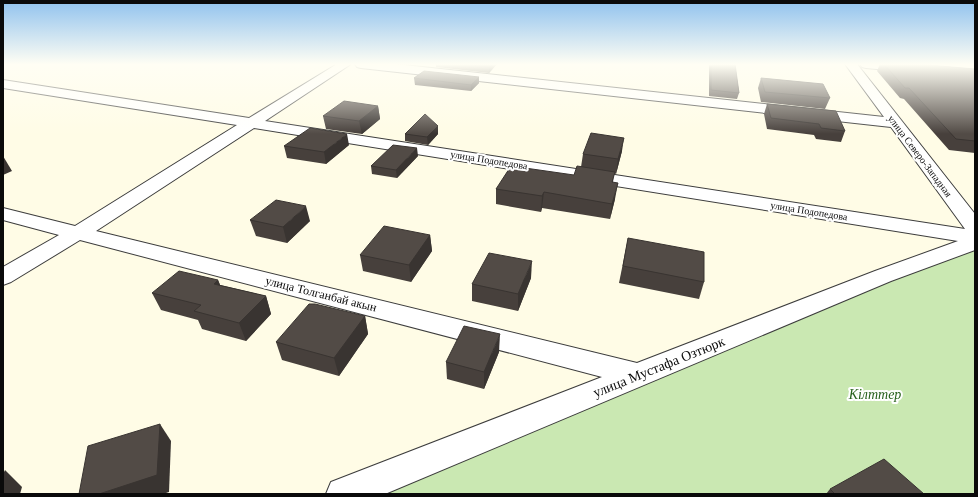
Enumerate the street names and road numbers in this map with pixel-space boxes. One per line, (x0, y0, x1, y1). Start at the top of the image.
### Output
street label: улица Северо-Западная (886, 113, 955, 199)
street label: улица Подопедова (450, 148, 529, 172)
street label: улица Подопедова (770, 199, 849, 223)
street label: улица Толганбай акын (264, 273, 379, 315)
street label: улица Мустафа Озтюрк (591, 334, 727, 400)

